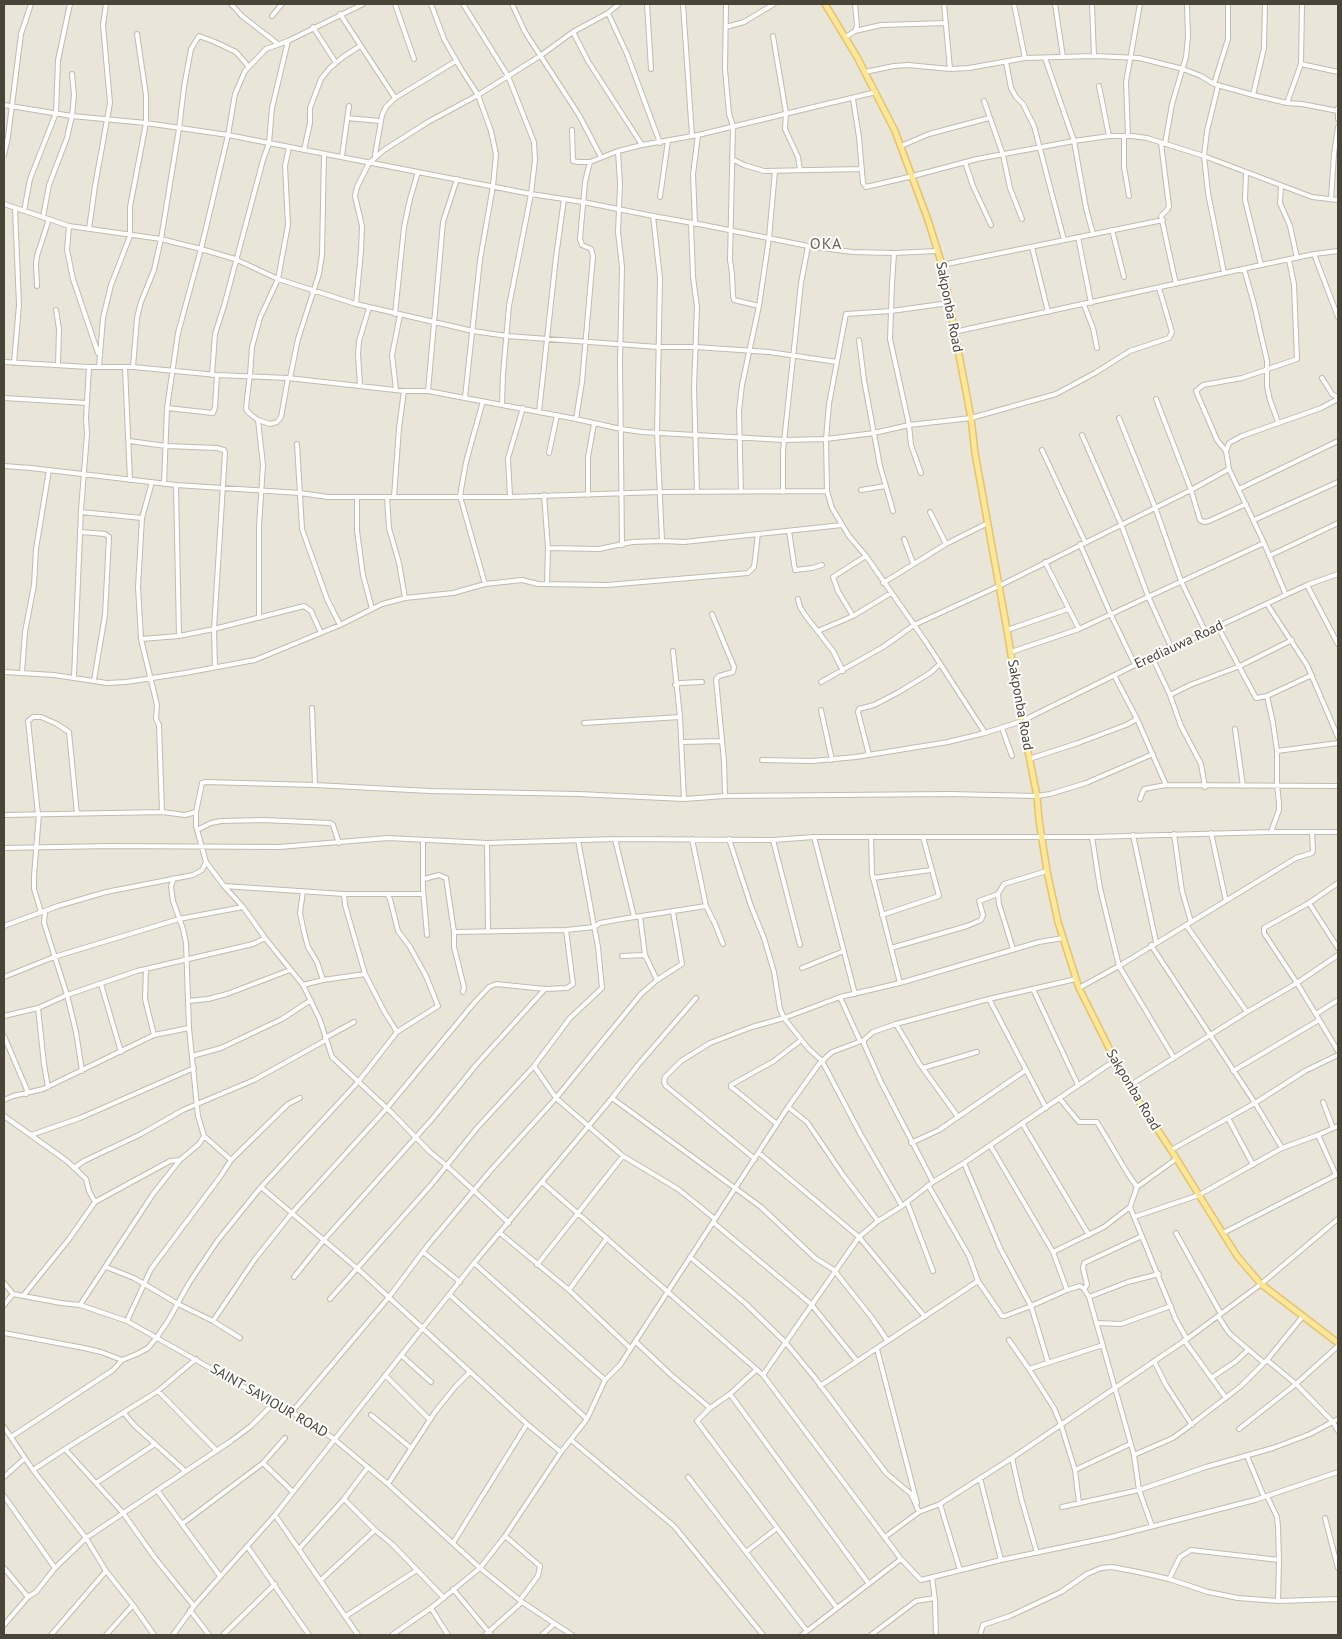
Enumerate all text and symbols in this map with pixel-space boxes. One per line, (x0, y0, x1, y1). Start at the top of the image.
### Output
district label: OKA (809, 234, 843, 254)
street label: Sakponba Road (932, 260, 966, 354)
street label: Erediauwa Road (1132, 617, 1226, 673)
street label: Sakponba Road (1004, 658, 1036, 752)
street label: Sakponba Road (1102, 1046, 1164, 1134)
street label: SAINT SAVIOUR ROAD (207, 1361, 331, 1441)

